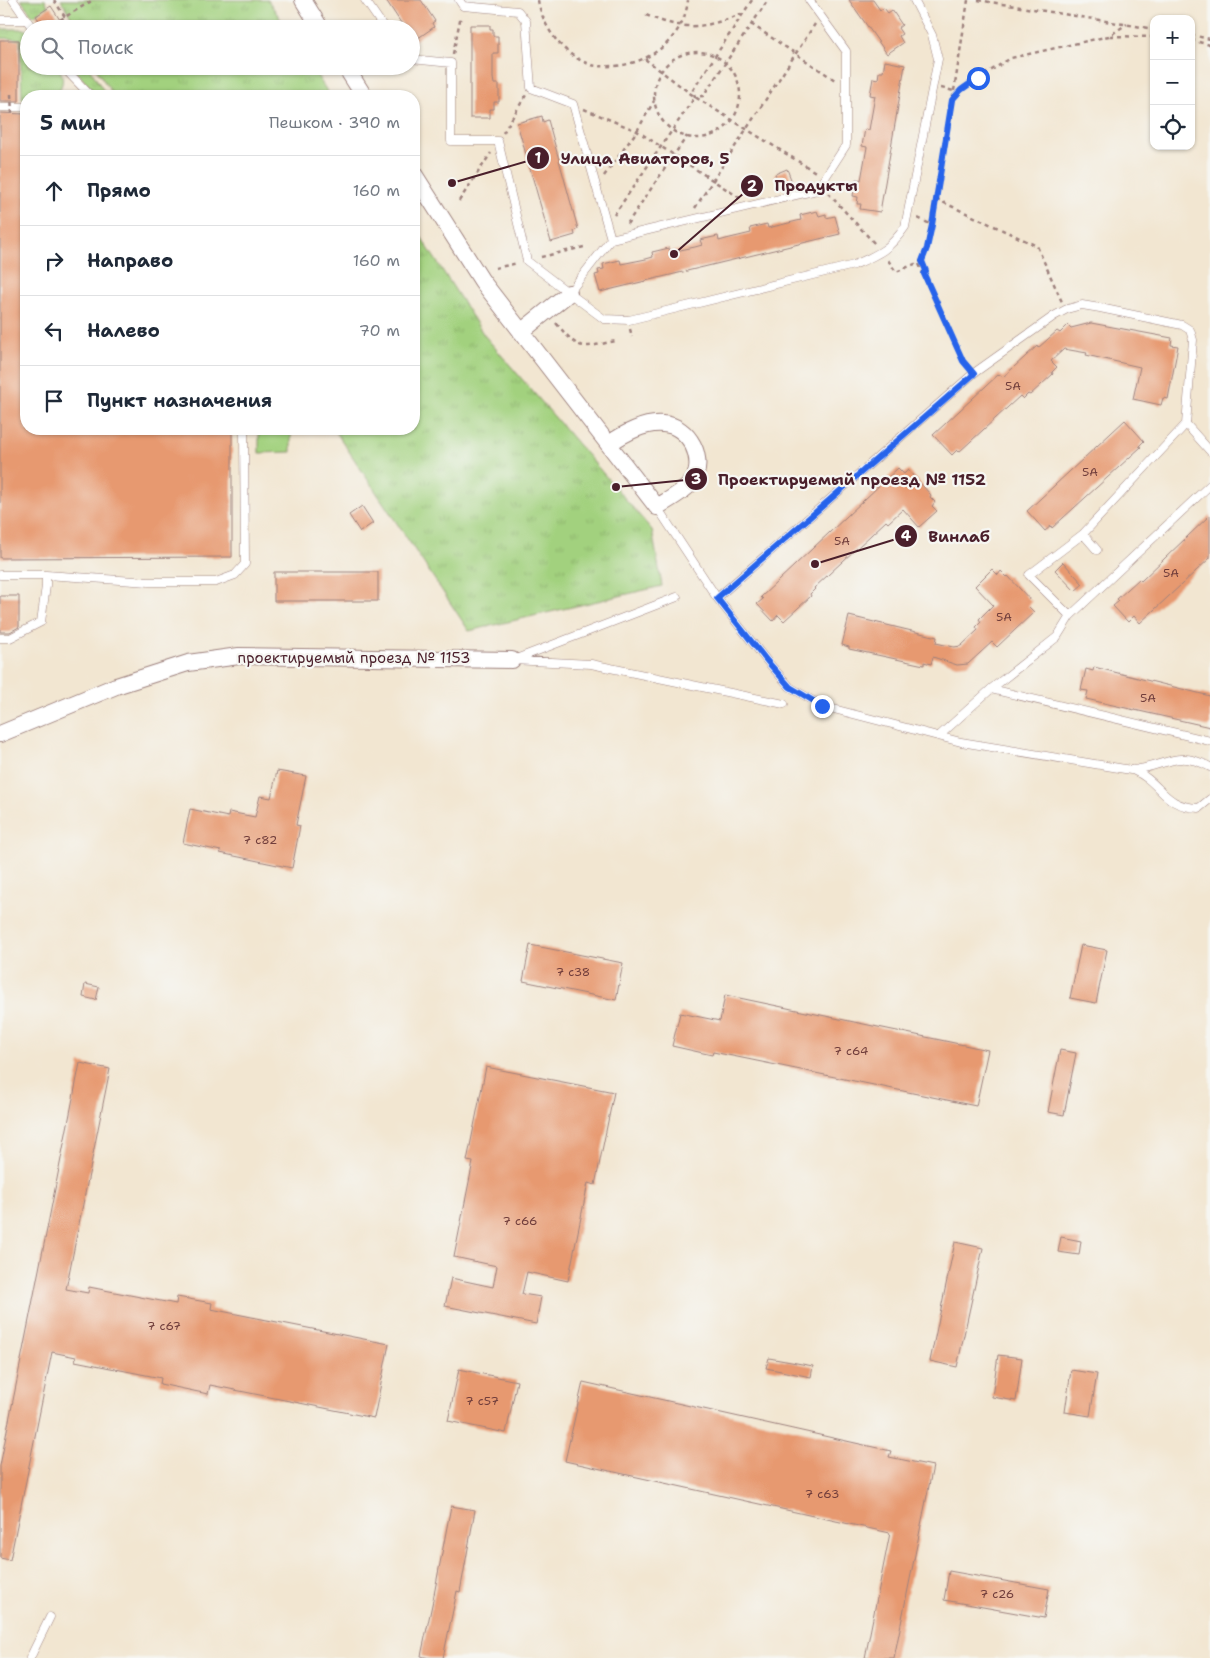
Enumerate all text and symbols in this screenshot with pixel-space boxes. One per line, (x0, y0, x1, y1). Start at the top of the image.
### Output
map controls (1150, 15, 1195, 150)
button: + (1150, 15, 1195, 60)
search box (20, 20, 420, 75)
icon: search (38, 34, 66, 62)
text: Поиск (78, 35, 133, 60)
button: − (1150, 60, 1195, 105)
route start (967, 67, 990, 90)
button: locate (1150, 105, 1195, 150)
text: 5 мин (40, 109, 106, 137)
text: Пешком · 390 m (269, 112, 400, 133)
callout: Улица Авиаторов, 5 (525, 143, 739, 174)
text: 1 (535, 148, 542, 168)
text: Улица Авиаторов, 5 (561, 148, 729, 169)
callout: Продукты (740, 170, 868, 201)
text: Продукты (774, 175, 858, 196)
text: 2 (747, 176, 758, 196)
icon: ahead (40, 177, 68, 205)
text: Прямо (87, 178, 151, 203)
text: 160 m (353, 180, 400, 201)
icon: right (40, 247, 68, 275)
text: Направо (87, 248, 173, 273)
text: 160 m (353, 250, 400, 271)
icon: left (40, 317, 68, 345)
text: Налево (87, 318, 160, 343)
text: 70 m (359, 320, 400, 341)
house number: 5А (1005, 378, 1021, 394)
icon: arrive (40, 387, 68, 415)
text: Пункт назначения (87, 388, 272, 413)
callout: Проектируемый проезд № 1152 (683, 464, 996, 495)
house number: 5А (1082, 464, 1098, 480)
text: 3 (691, 469, 701, 489)
text: Проектируемый проезд № 1152 (718, 469, 986, 490)
callout: Винлаб (893, 520, 1000, 551)
text: 4 (901, 526, 912, 546)
text: Винлаб (928, 526, 990, 547)
house number: 5А (834, 533, 850, 549)
house number: 5А (1163, 565, 1179, 581)
house number: 5А (996, 609, 1012, 625)
street label: проектируемый проезд № 1153 (238, 648, 470, 668)
house number: 5А (1140, 690, 1156, 706)
route end (811, 695, 834, 718)
house number: 7 c82 (243, 832, 277, 848)
house number: 7 с38 (556, 964, 590, 980)
house number: 7 с64 (834, 1043, 868, 1059)
house number: 7 с66 (502, 1213, 538, 1229)
house number: 7 с67 (147, 1318, 181, 1334)
house number: 7 с57 (465, 1393, 499, 1409)
house number: 7 с63 (805, 1486, 839, 1502)
house number: 7 с26 (980, 1586, 1014, 1602)

